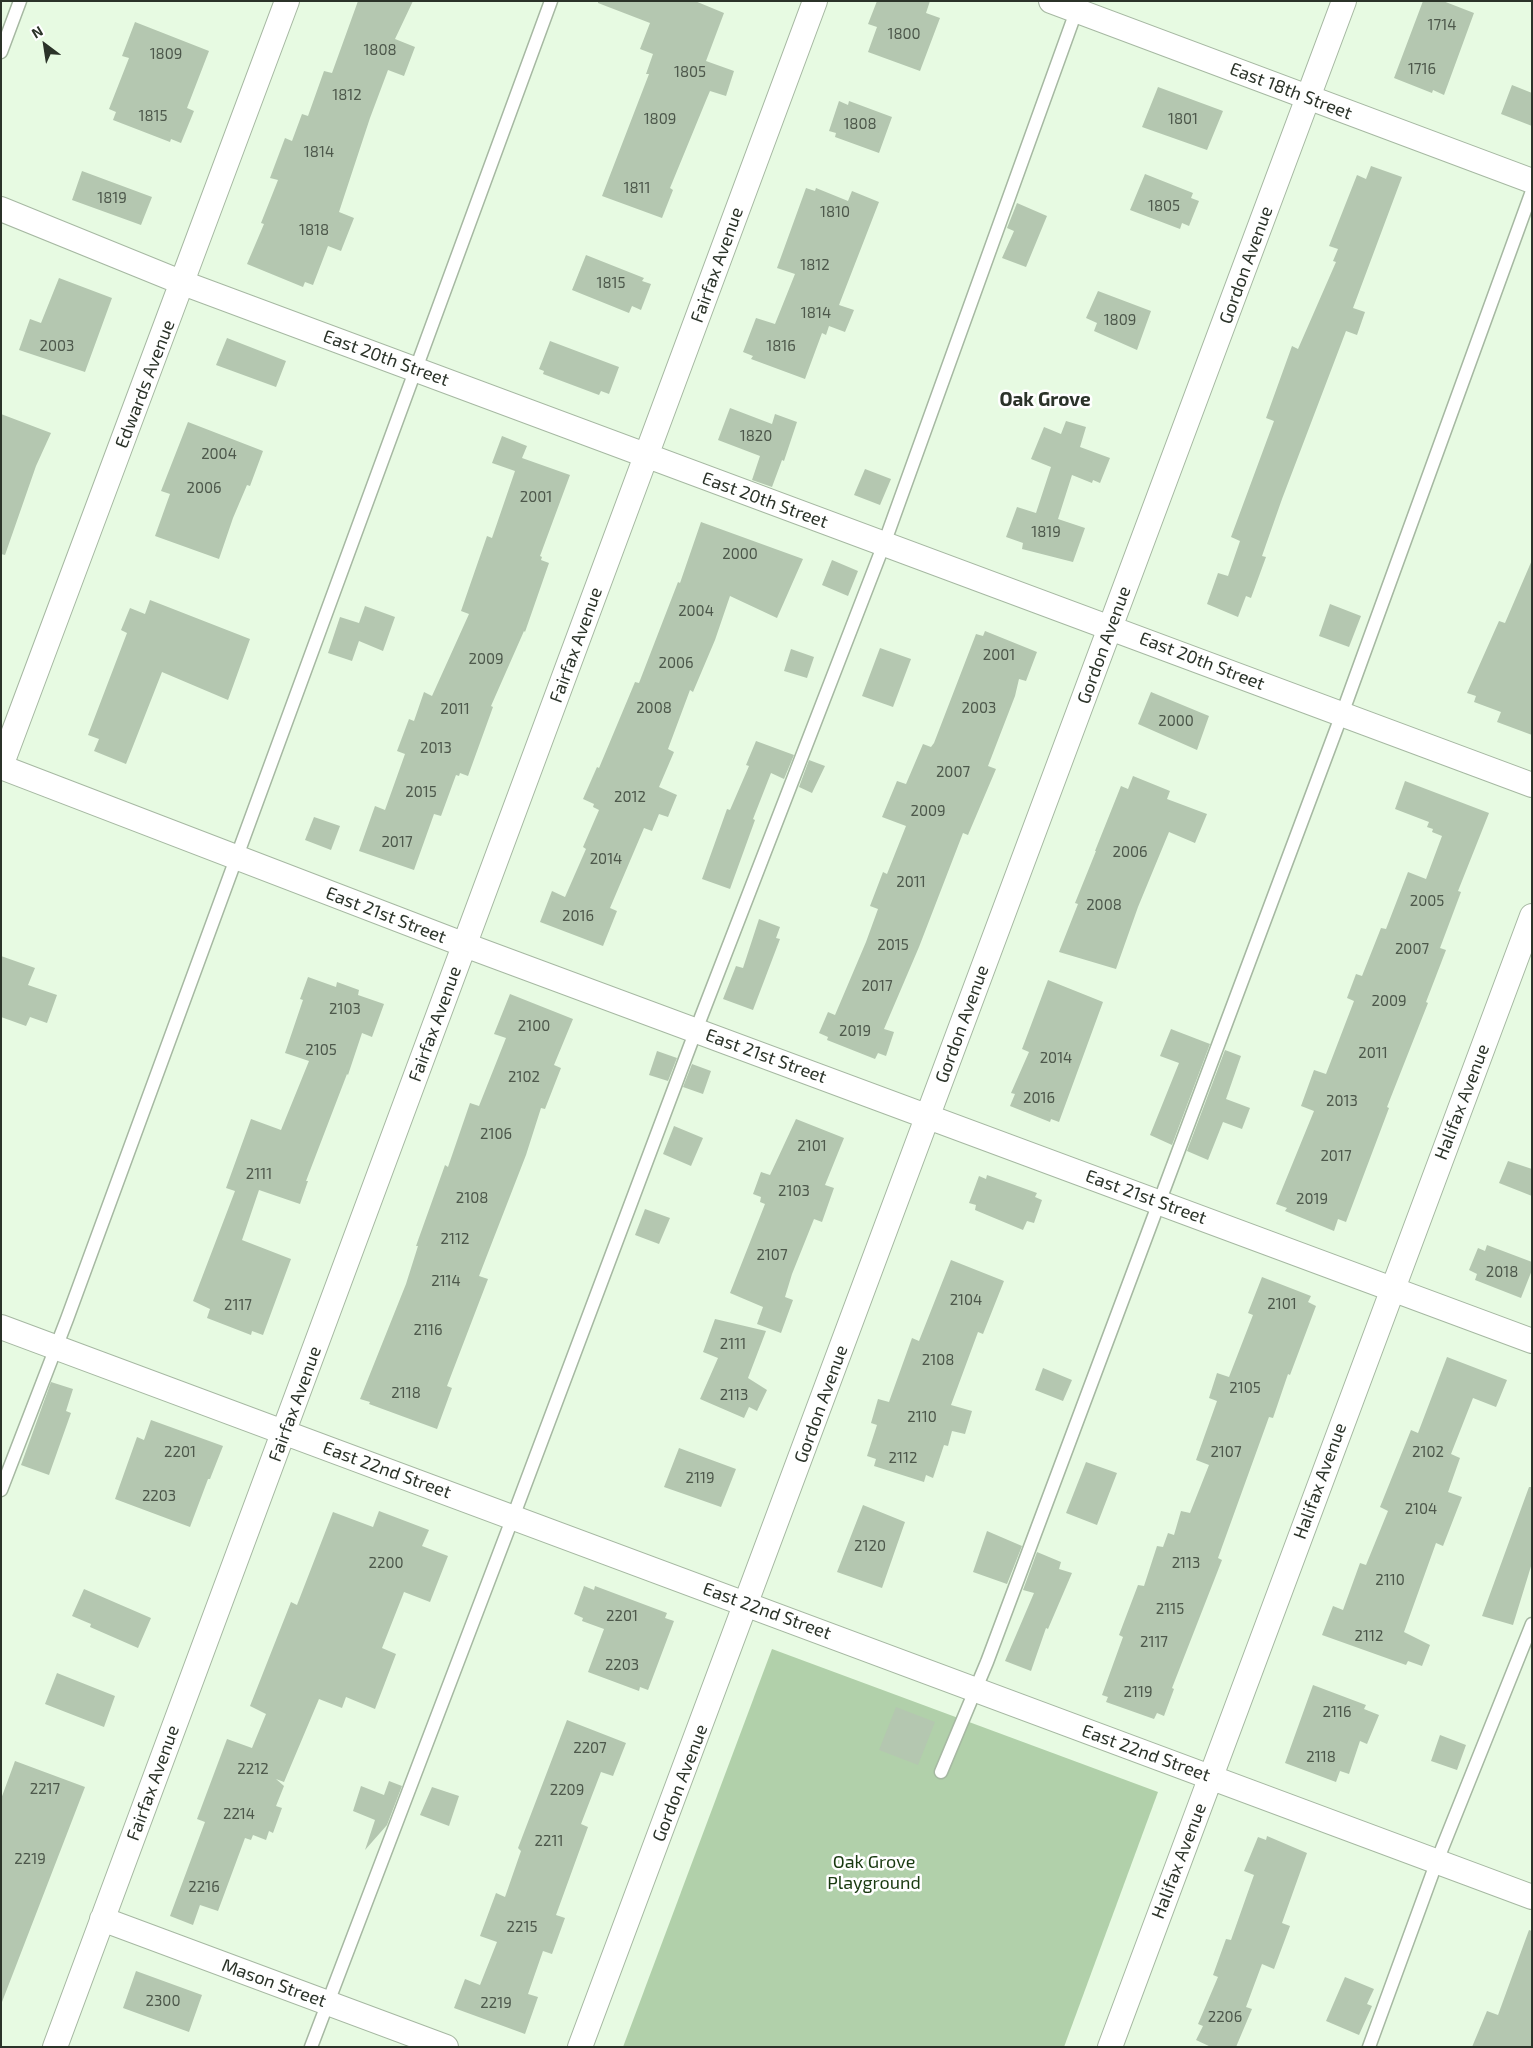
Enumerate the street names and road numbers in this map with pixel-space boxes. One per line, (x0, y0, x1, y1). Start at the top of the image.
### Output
street label: East 18th Street (1227, 58, 1355, 124)
street label: Gordon Avenue (1215, 203, 1277, 327)
street label: Fairfax Avenue (686, 204, 748, 326)
street label: Edwards Avenue (111, 317, 179, 451)
street label: East 20th Street (320, 325, 452, 391)
street label: East 20th Street (699, 467, 831, 533)
street label: Gordon Avenue (1073, 583, 1135, 707)
street label: Fairfax Avenue (545, 584, 607, 706)
street label: East 20th Street (1136, 627, 1268, 695)
street label: East 21st Street (323, 882, 449, 948)
street label: Gordon Avenue (931, 962, 993, 1086)
street label: Fairfax Avenue (404, 963, 466, 1085)
street label: East 21st Street (702, 1024, 830, 1088)
street label: Halifax Avenue (1430, 1041, 1494, 1163)
street label: East 21st Street (1082, 1165, 1210, 1229)
street label: Gordon Avenue (790, 1342, 852, 1466)
street label: Fairfax Avenue (264, 1343, 326, 1465)
street label: Halifax Avenue (1289, 1420, 1351, 1542)
street label: East 22nd Street (320, 1437, 454, 1503)
street label: East 22nd Street (700, 1578, 834, 1644)
street label: East 22nd Street (1079, 1720, 1213, 1786)
street label: Gordon Avenue (648, 1721, 712, 1845)
street label: Fairfax Avenue (122, 1722, 184, 1844)
street label: Halifax Avenue (1147, 1800, 1211, 1922)
street label: Mason Street (219, 1954, 329, 2012)

